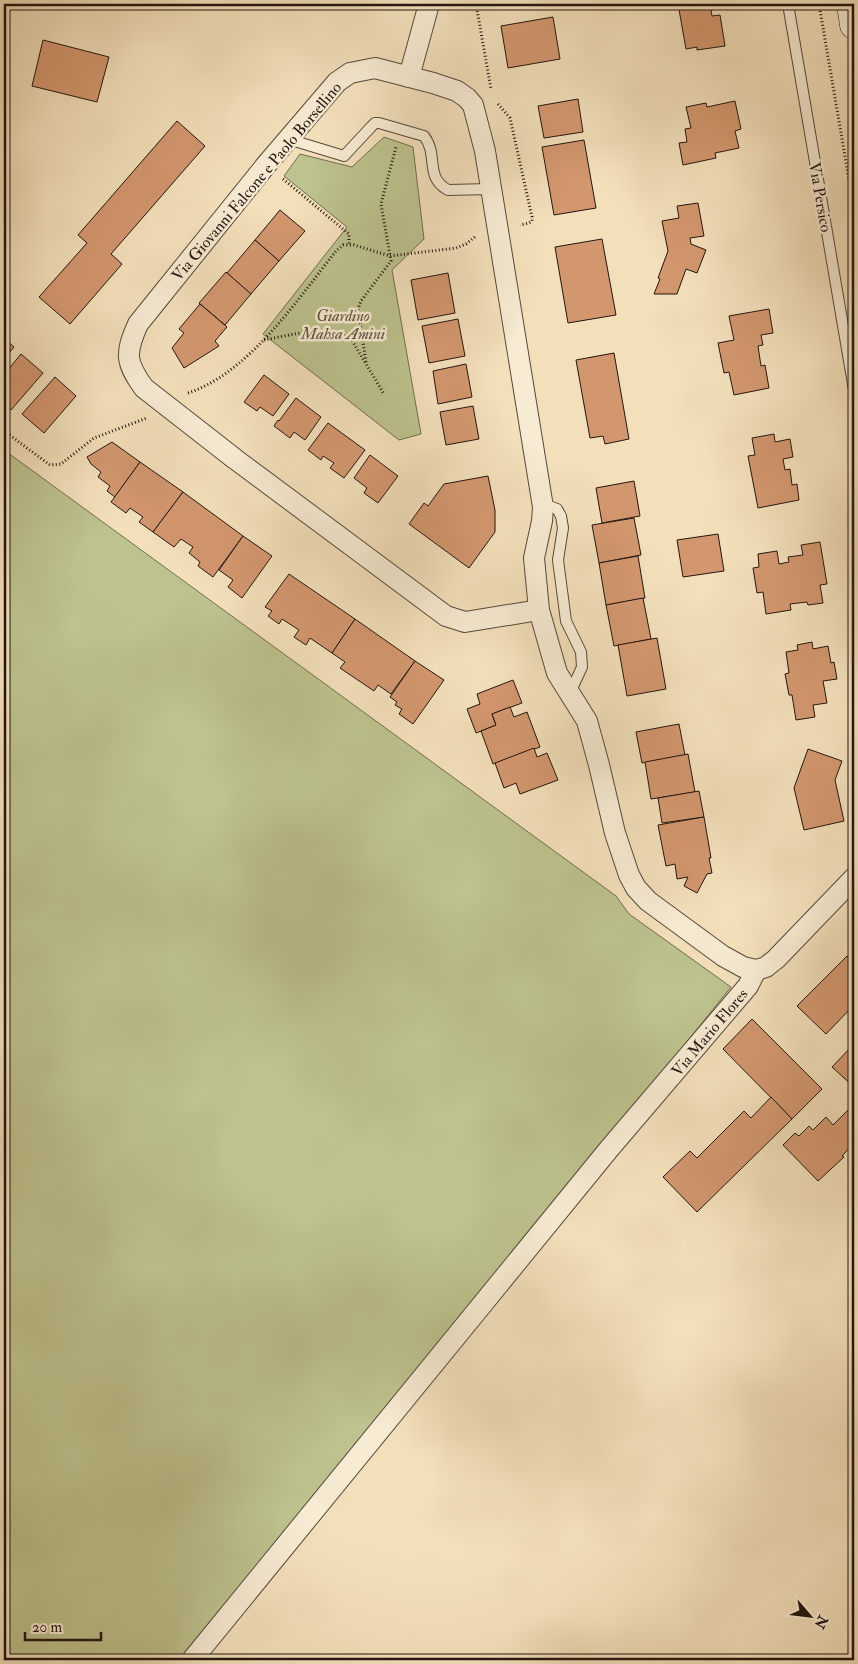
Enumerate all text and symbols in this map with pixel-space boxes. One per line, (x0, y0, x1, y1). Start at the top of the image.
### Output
street label: Via Giovanni Falcone e Paolo Borsellino (168, 78, 346, 285)
street label: Via Persico (804, 161, 836, 234)
park label: Giardino Mahsa Amini (300, 306, 386, 344)
street label: Via Mario Flores (667, 985, 752, 1081)
north arrow (786, 1592, 836, 1642)
scale bar (25, 1609, 101, 1641)
text: N (810, 1611, 832, 1632)
text: 20 m (32, 1618, 62, 1637)

